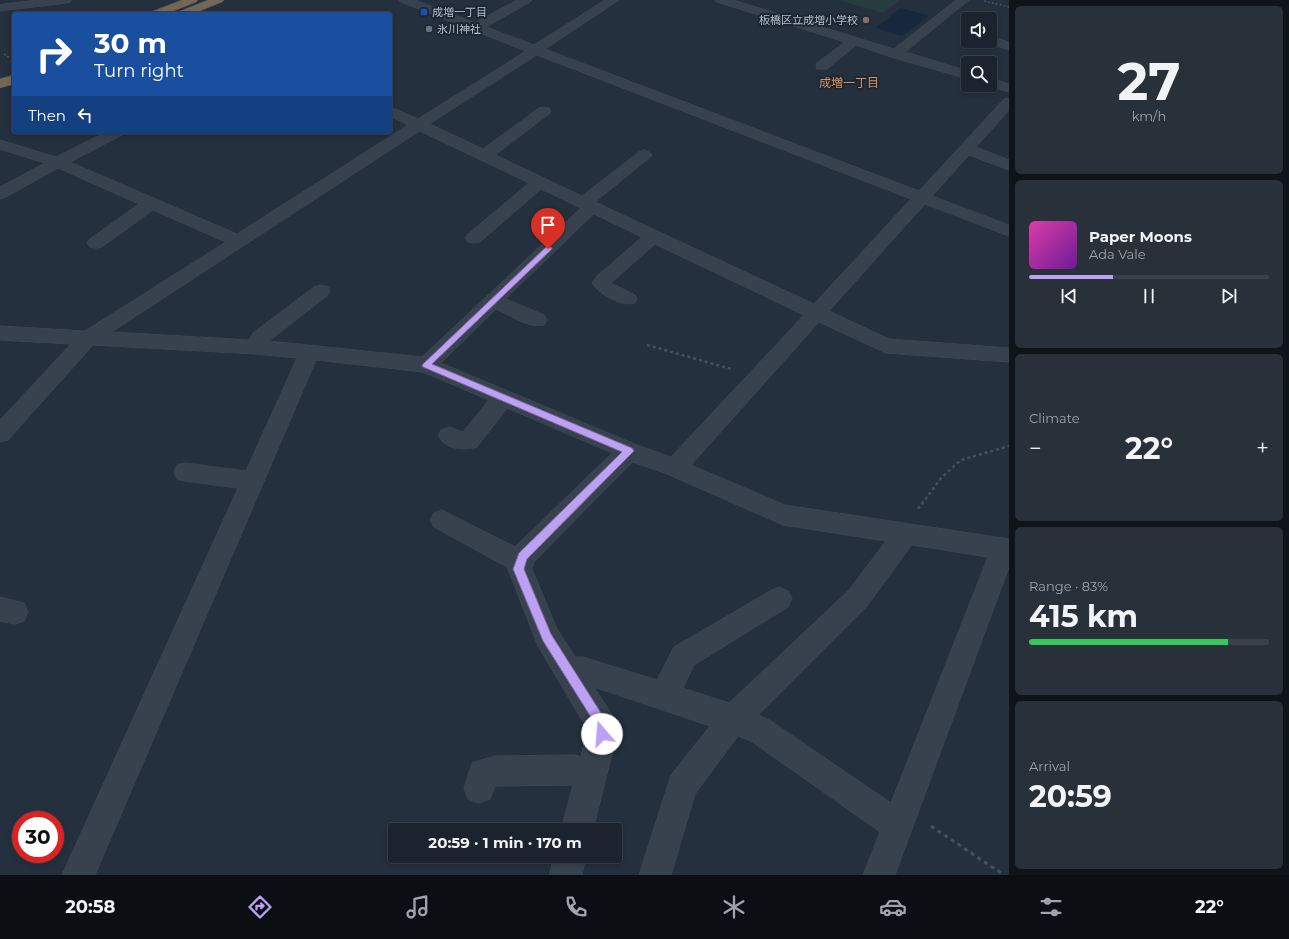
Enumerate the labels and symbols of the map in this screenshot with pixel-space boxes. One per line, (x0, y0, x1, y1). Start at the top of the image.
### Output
place label: 成増一丁目 (432, 5, 487, 19)
marker: 成増一丁目 (419, 7, 429, 17)
place label: 板橋区立成増小学校 (759, 13, 858, 27)
marker: 板橋区立成増小学校 (861, 15, 871, 25)
place label: 氷川神社 (437, 22, 481, 36)
marker: 氷川神社 (424, 24, 434, 34)
district label: 成増一丁目 (819, 75, 879, 90)
pin (531, 208, 565, 249)
position arrow (581, 713, 623, 755)
speed limit sign: 30 (12, 811, 64, 863)

